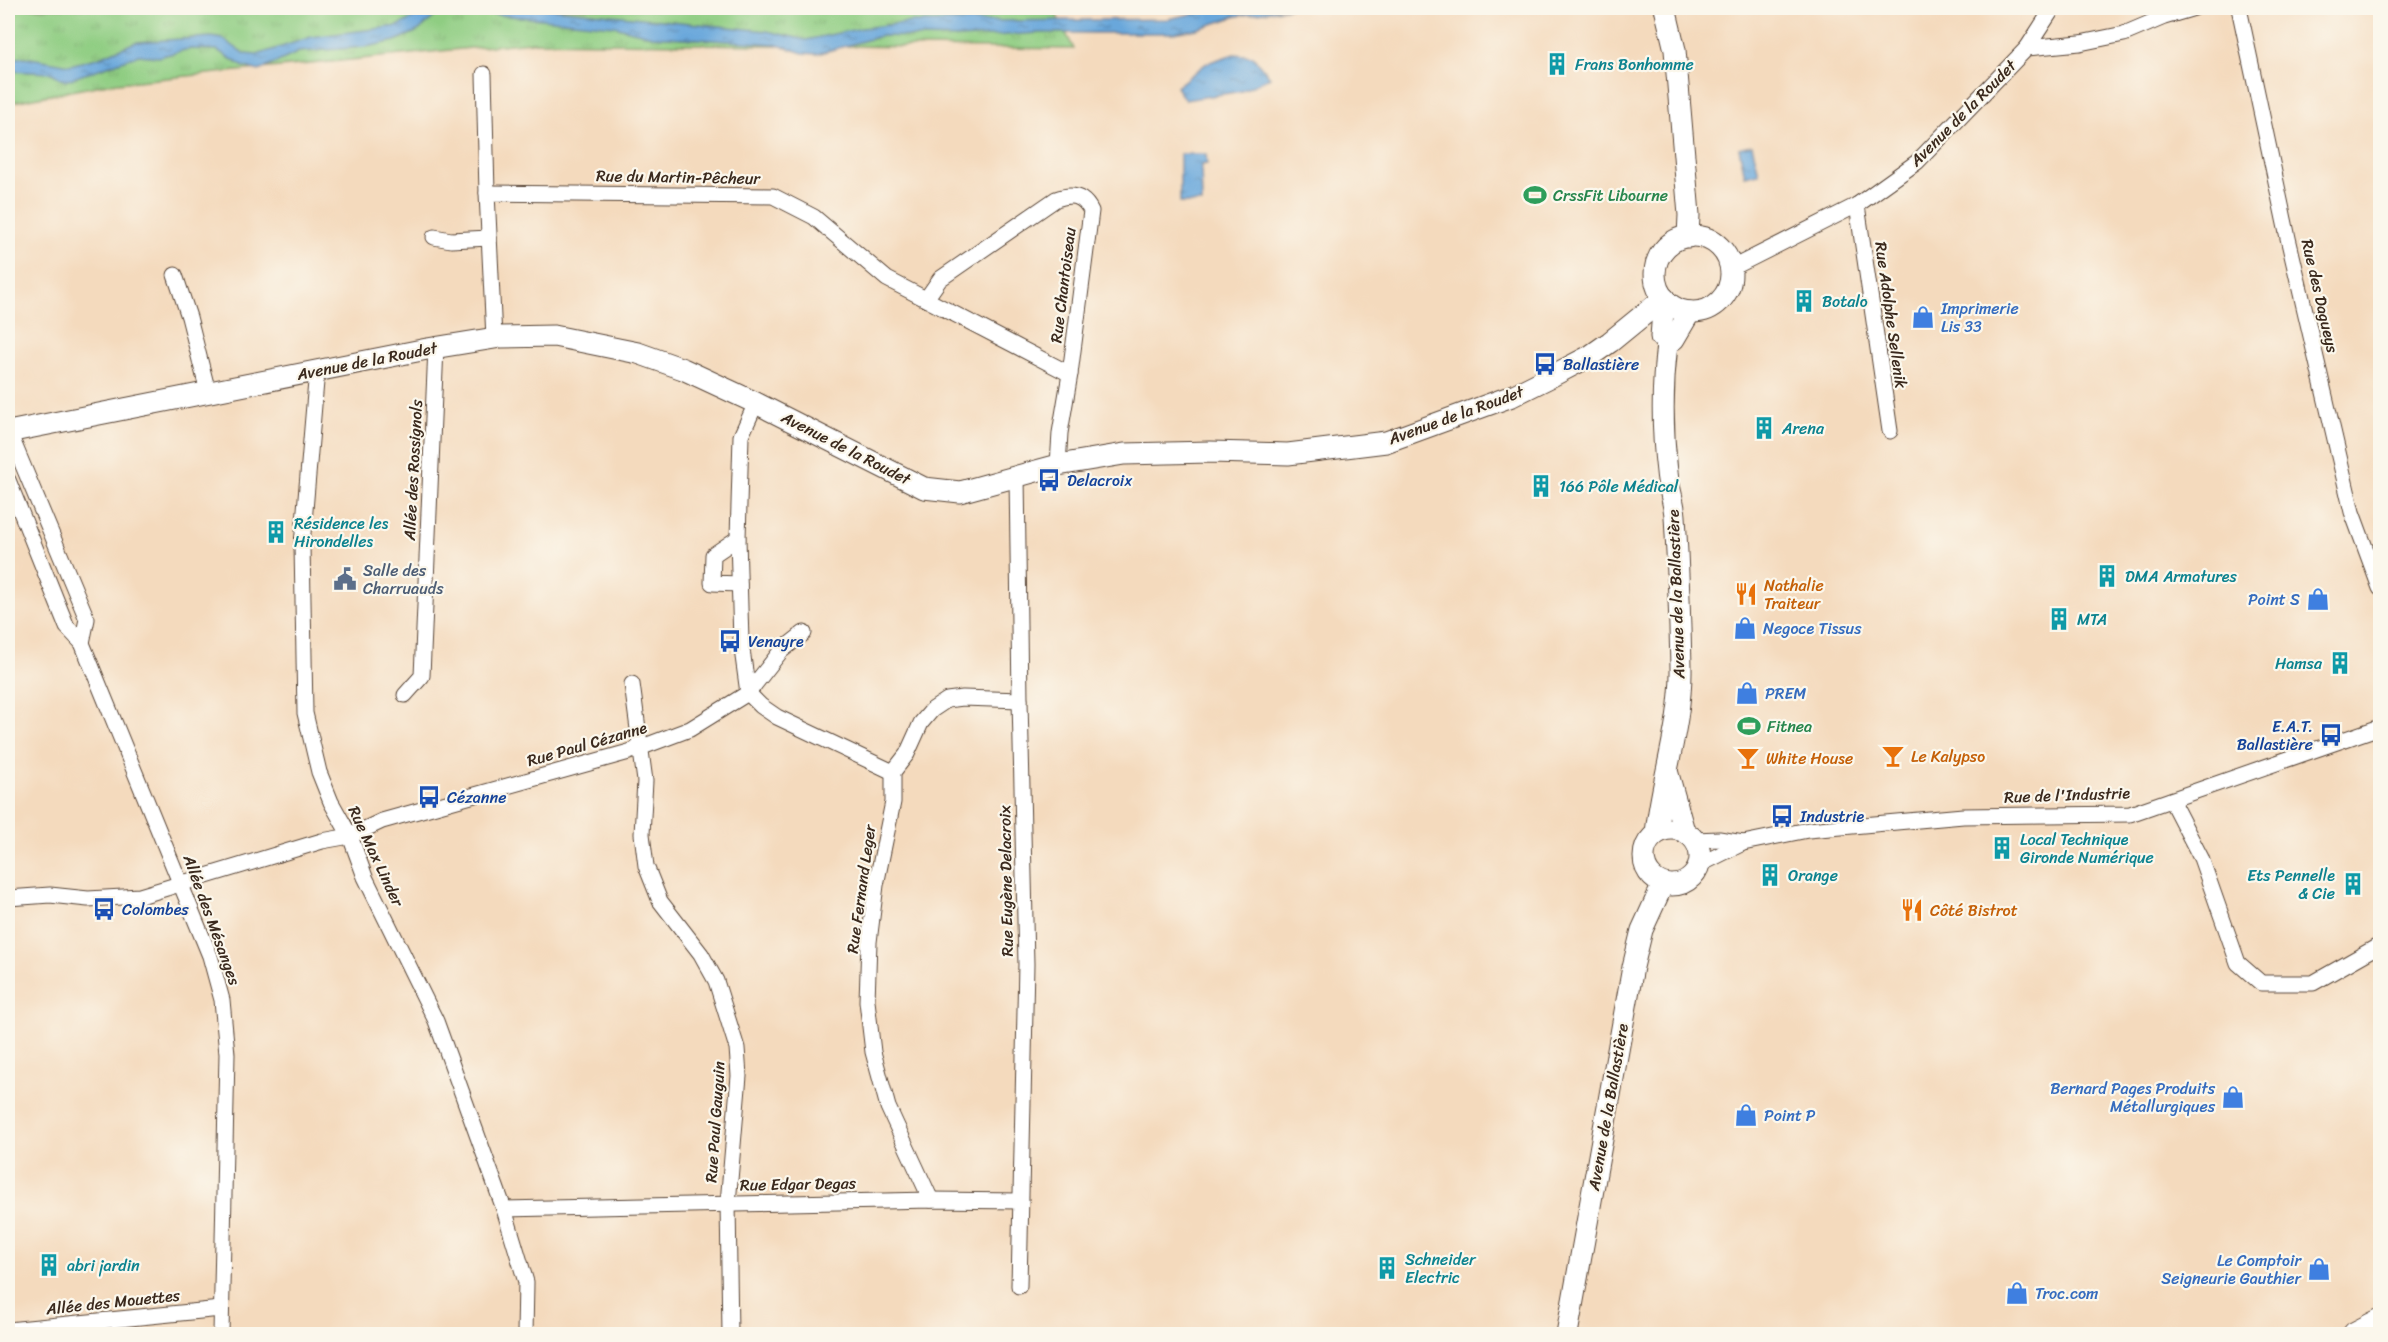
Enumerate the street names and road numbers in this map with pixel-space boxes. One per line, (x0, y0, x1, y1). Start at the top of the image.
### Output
street label: Avenue de la Roudet (1902, 52, 2024, 174)
street label: Rue du Martin-Pêcheur (596, 161, 762, 193)
street label: Rue Chantoiseau (1042, 225, 1085, 345)
street label: Rue des Dagueys (2293, 236, 2347, 356)
street label: Rue Adolphe Sellenik (1866, 240, 1916, 391)
street label: Avenue de la Roudet (293, 333, 440, 389)
street label: Avenue de la Roudet (1383, 377, 1528, 453)
street label: Allée des Rossignols (395, 398, 431, 542)
street label: Avenue de la Roudet (775, 402, 916, 493)
street label: Avenue de la Ballastière (1659, 509, 1693, 680)
street label: Rue Paul Cézanne (523, 713, 651, 775)
street label: Rue de l'Industrie (2003, 778, 2131, 812)
street label: Rue Max Linder (340, 801, 413, 913)
street label: Rue Eugène Delacroix (990, 804, 1022, 957)
street label: Rue Fernand Leger (838, 821, 885, 955)
street label: Allée des Mésanges (175, 850, 249, 990)
street label: Avenue de la Ballastière (1579, 1021, 1637, 1194)
street label: Rue Paul Gauguin (696, 1060, 734, 1184)
street label: Rue Edgar Degas (740, 1168, 857, 1200)
street label: Allée des Mouettes (44, 1280, 182, 1324)

